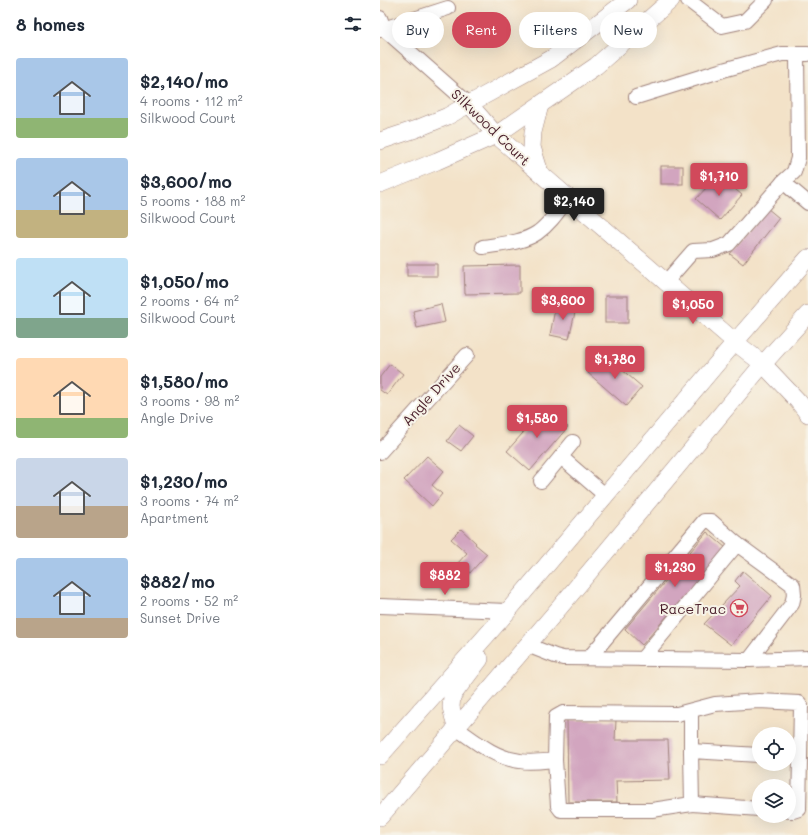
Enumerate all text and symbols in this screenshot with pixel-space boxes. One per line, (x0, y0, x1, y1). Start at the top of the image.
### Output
chip: Buy (392, 12, 444, 48)
chip: Rent (452, 12, 511, 48)
chip: Filters (519, 12, 592, 48)
chip: New (600, 12, 657, 48)
text: 8 homes (16, 13, 85, 35)
icon: filters (342, 13, 364, 35)
text: $2,140/mo (140, 70, 228, 92)
icon: home (48, 74, 96, 122)
street label: Silkwood Court (447, 84, 535, 170)
text: 4 rooms · 112 m² (140, 92, 243, 109)
text: Silkwood Court (140, 109, 236, 126)
pin: $1,710 (686, 163, 752, 197)
text: $1,710 (699, 167, 739, 184)
text: $3,600/mo (140, 170, 232, 192)
icon: home (48, 174, 96, 222)
pin: $2,140 (541, 188, 607, 222)
text: 5 rooms · 188 m² (140, 192, 245, 209)
text: $2,140 (553, 192, 595, 209)
text: Silkwood Court (140, 209, 236, 226)
text: $1,050/mo (140, 270, 229, 292)
icon: home (48, 274, 96, 322)
pin: $3,600 (530, 287, 596, 321)
text: $3,600 (541, 291, 585, 308)
pin: $1,050 (660, 291, 726, 325)
text: 2 rooms · 64 m² (140, 292, 239, 309)
text: $1,050 (672, 295, 714, 312)
text: Silkwood Court (140, 309, 236, 326)
pin: $1,780 (582, 346, 648, 380)
text: $1,780 (594, 350, 636, 367)
street label: Angle Drive (397, 358, 465, 430)
text: $1,580/mo (140, 370, 228, 392)
icon: home (48, 374, 96, 422)
text: 3 rooms · 98 m² (140, 392, 239, 409)
pin: $1,580 (504, 405, 570, 439)
text: Angle Drive (140, 409, 214, 426)
text: $1,580 (516, 409, 558, 426)
text: $1,230/mo (140, 470, 228, 492)
icon: home (48, 474, 96, 522)
text: 3 rooms · 74 m² (140, 492, 239, 509)
text: Apartment (140, 509, 209, 526)
pin: $1,230 (642, 554, 708, 588)
text: $1,230 (654, 558, 696, 575)
pin: $882 (421, 562, 469, 596)
text: $882 (429, 566, 461, 583)
text: $882/mo (140, 570, 215, 592)
icon: home (48, 574, 96, 622)
text: 2 rooms · 52 m² (140, 592, 238, 609)
supermarket icon: RaceTrac (729, 598, 749, 618)
place label: RaceTrac (660, 599, 726, 618)
text: Sunset Drive (140, 609, 220, 626)
map controls (752, 727, 796, 823)
button: locate (752, 727, 796, 771)
button: layers (752, 779, 796, 823)

